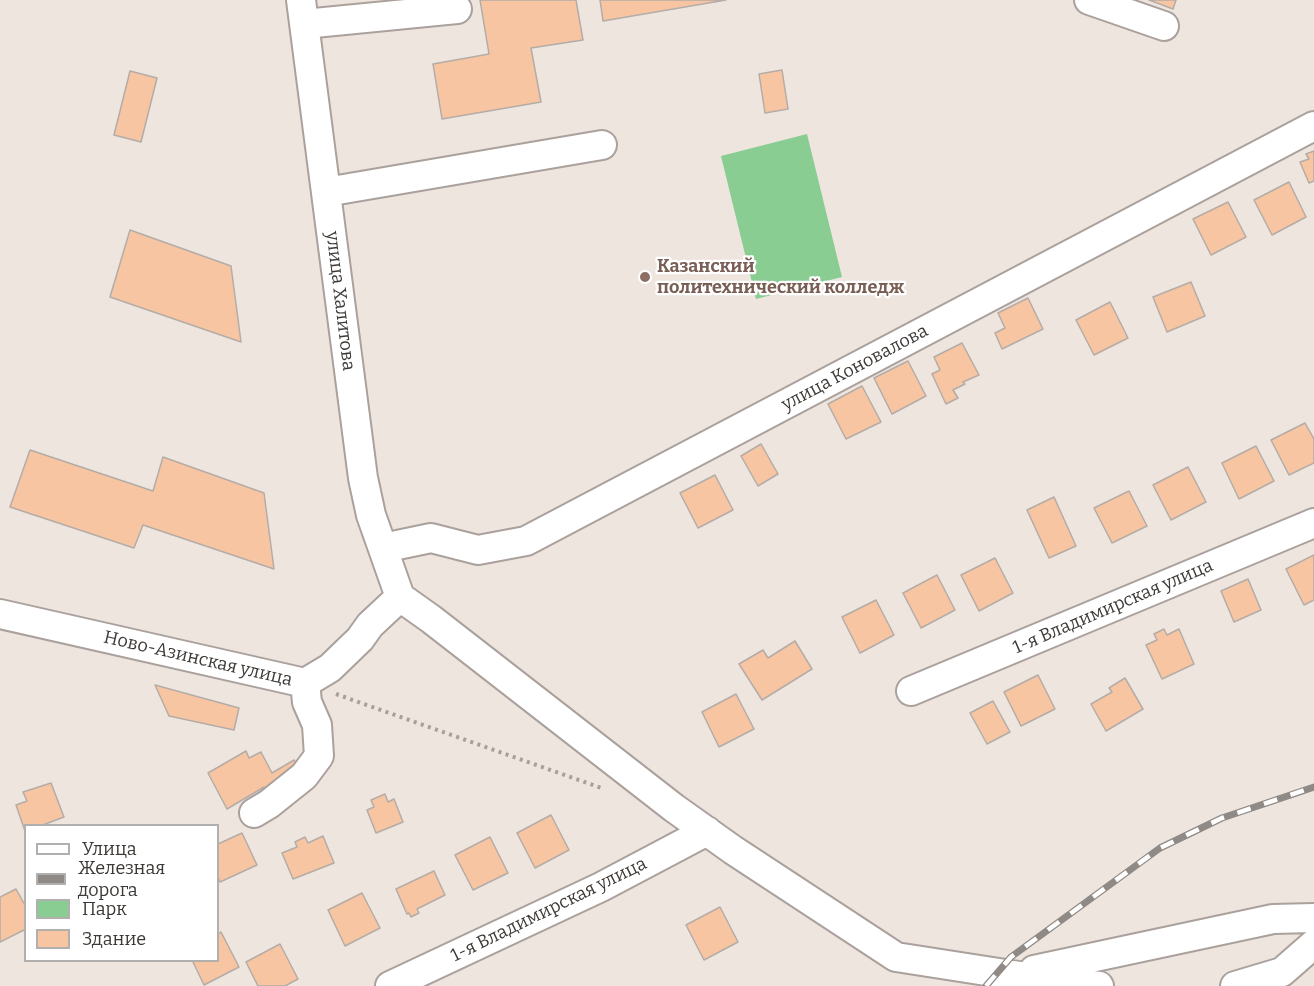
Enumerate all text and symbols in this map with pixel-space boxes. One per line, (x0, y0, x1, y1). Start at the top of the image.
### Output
street label: улица Халитова (321, 230, 359, 372)
place label: Казанский политехнический колледж (657, 256, 904, 298)
marker: Казанский политехнический колледж (638, 270, 652, 284)
street label: улица Коновалова (778, 320, 932, 416)
street label: 1-я Владимирская улица (1010, 555, 1216, 659)
street label: Ново-Азинская улица (101, 627, 295, 691)
legend (24, 824, 219, 962)
text: Улица (82, 838, 137, 860)
street label: 1-я Владимирская улица (448, 853, 650, 967)
text: Железная дорога (78, 857, 165, 901)
text: Парк (82, 898, 127, 920)
text: Здание (82, 928, 146, 950)

